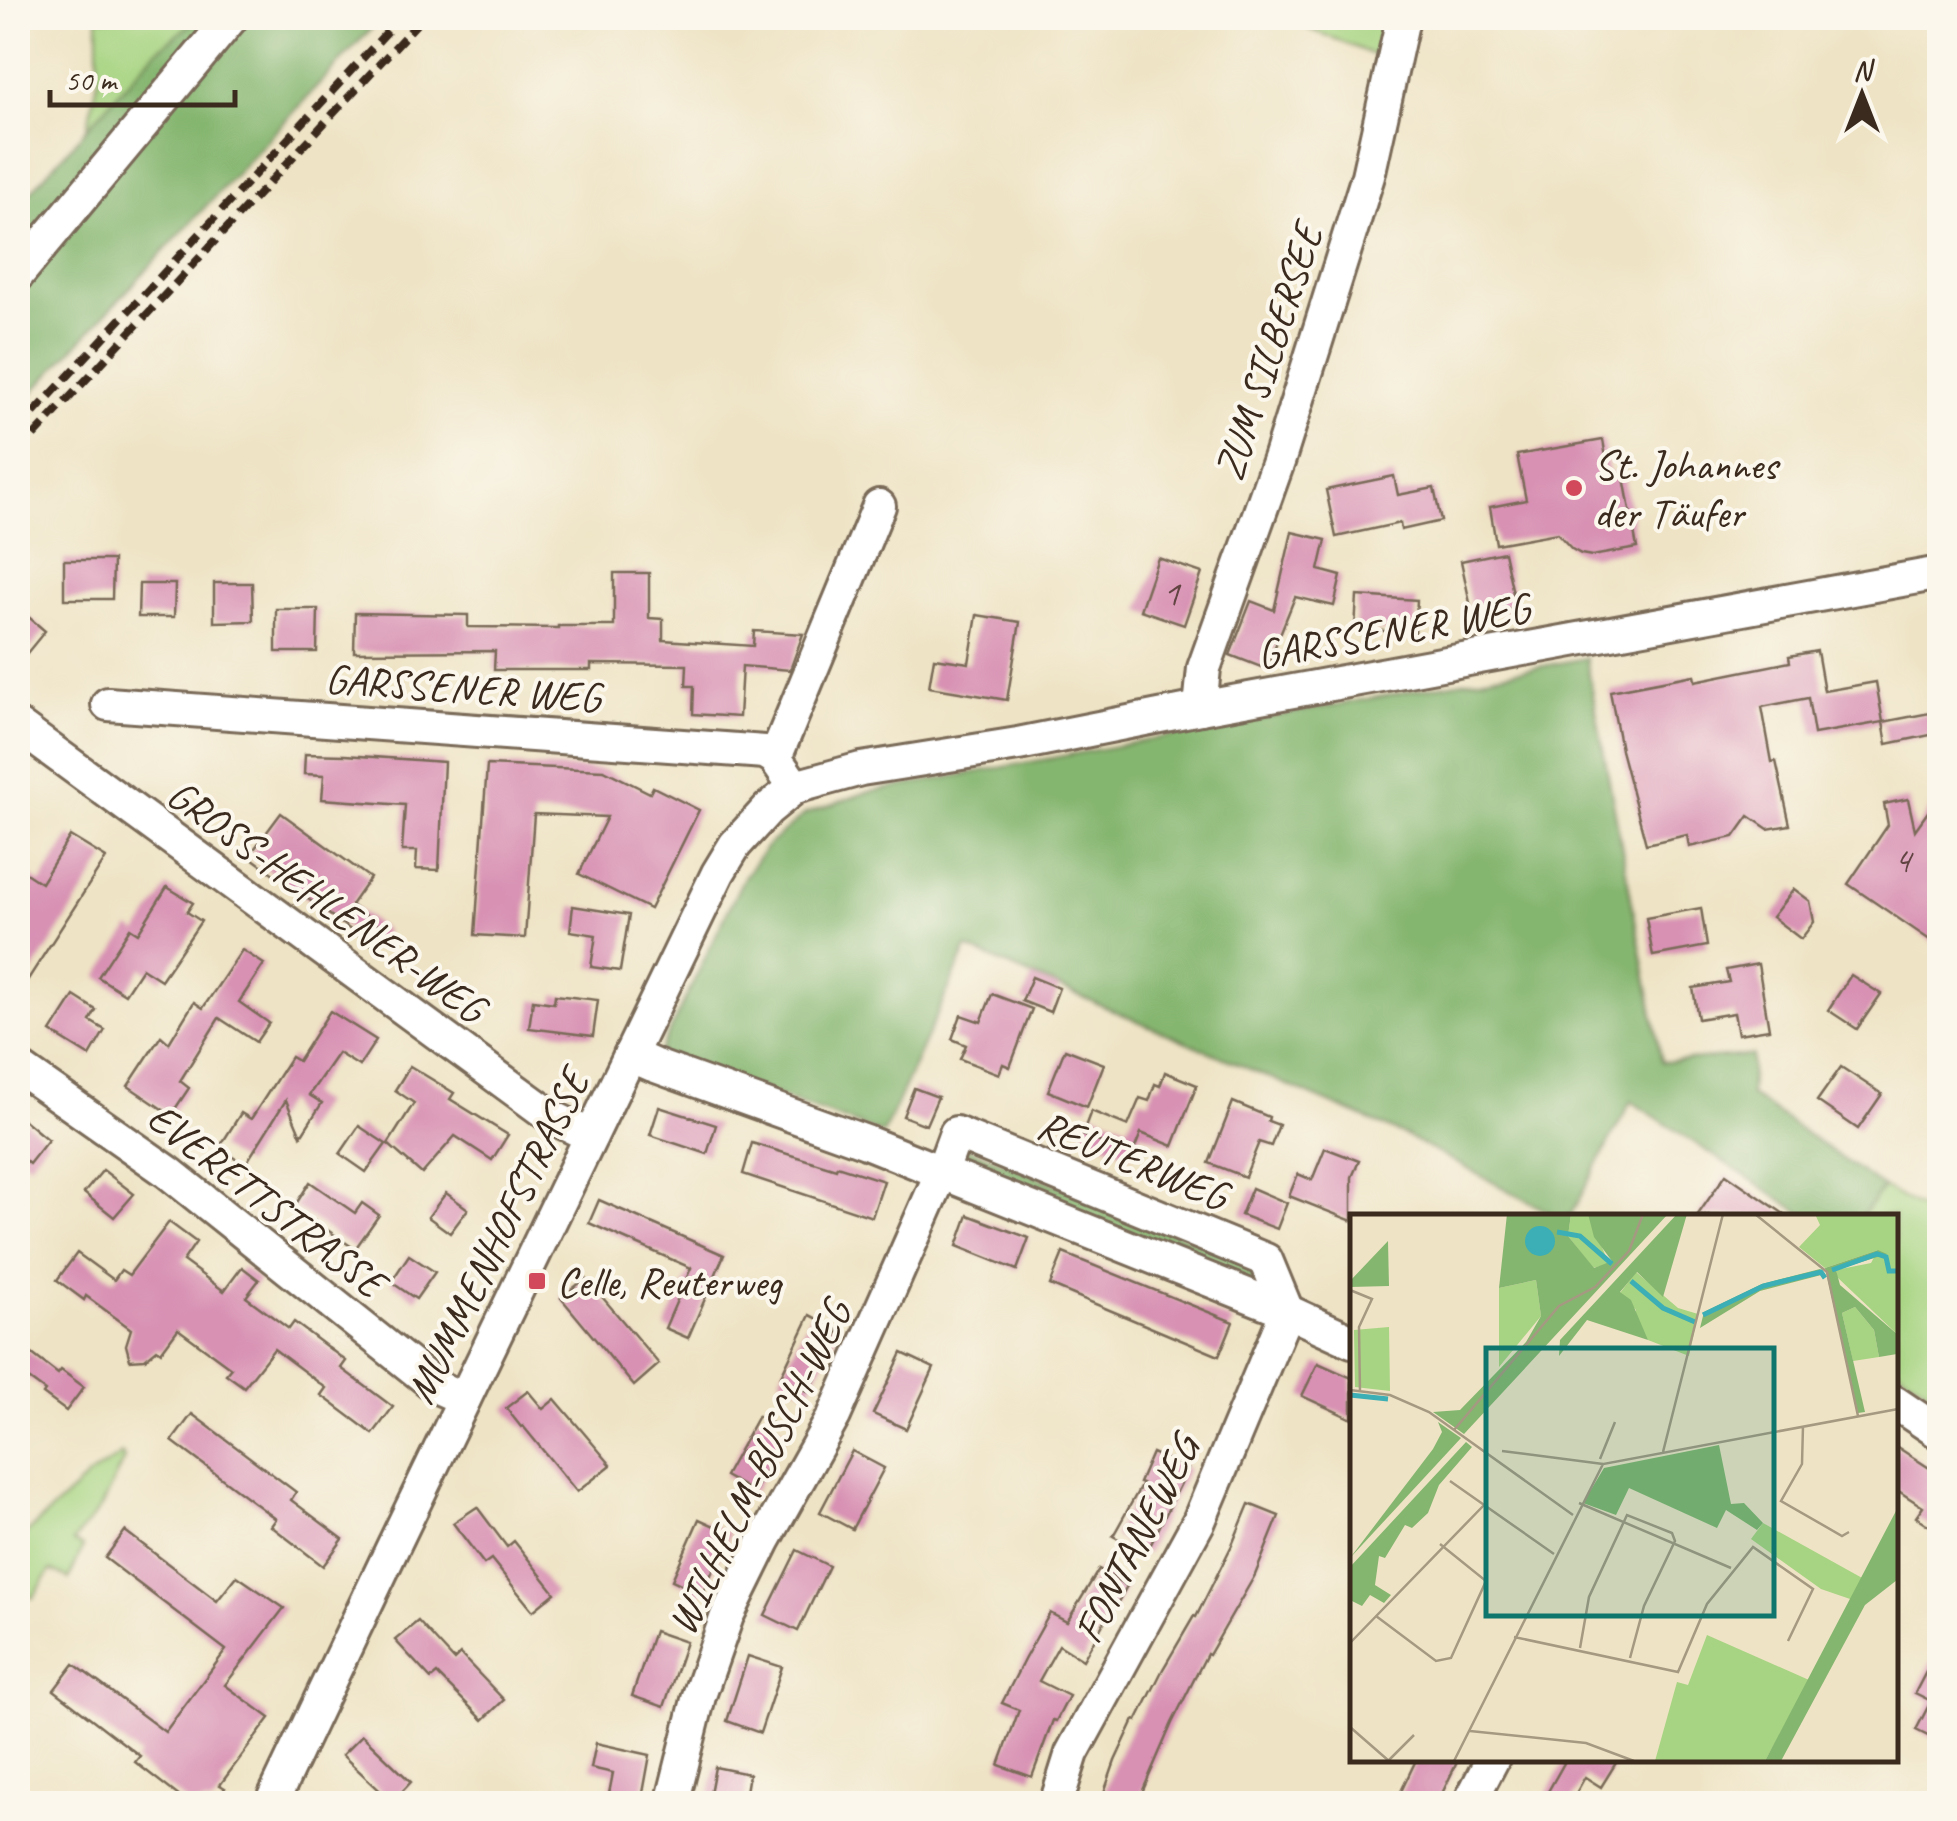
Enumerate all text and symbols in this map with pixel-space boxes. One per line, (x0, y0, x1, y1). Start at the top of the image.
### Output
scale bar (50, 45, 235, 107)
north arrow (1812, 45, 1912, 145)
text: N (1853, 53, 1875, 88)
text: 50 m (65, 61, 118, 99)
street label: ZUM SILBERSEE (1202, 213, 1336, 487)
place label: St. Johannes der Täufer (1594, 439, 1781, 540)
marker: St. Johannes der Täufer (1563, 477, 1585, 499)
house number: 1 (1162, 569, 1181, 616)
street label: GARSSENER WEG (1253, 581, 1538, 681)
street label: GARSSENER WEG (324, 652, 606, 725)
street label: GROSS-HEHLENER-WEG (156, 768, 499, 1037)
house number: 4 (1893, 836, 1914, 883)
street label: MUMMENHOFSTRASSE (394, 1057, 603, 1412)
street label: EVERETTSTRASSE (137, 1091, 399, 1312)
street label: REUTERWEG (1030, 1098, 1239, 1224)
inset map (1350, 1214, 1897, 1761)
place label: Celle, Reuterweg (557, 1256, 784, 1309)
marker: Celle, Reuterweg (526, 1270, 548, 1292)
street label: WILHELM-BUSCH-WEG (656, 1288, 865, 1643)
street label: FONTANEWEG (1062, 1422, 1214, 1652)

